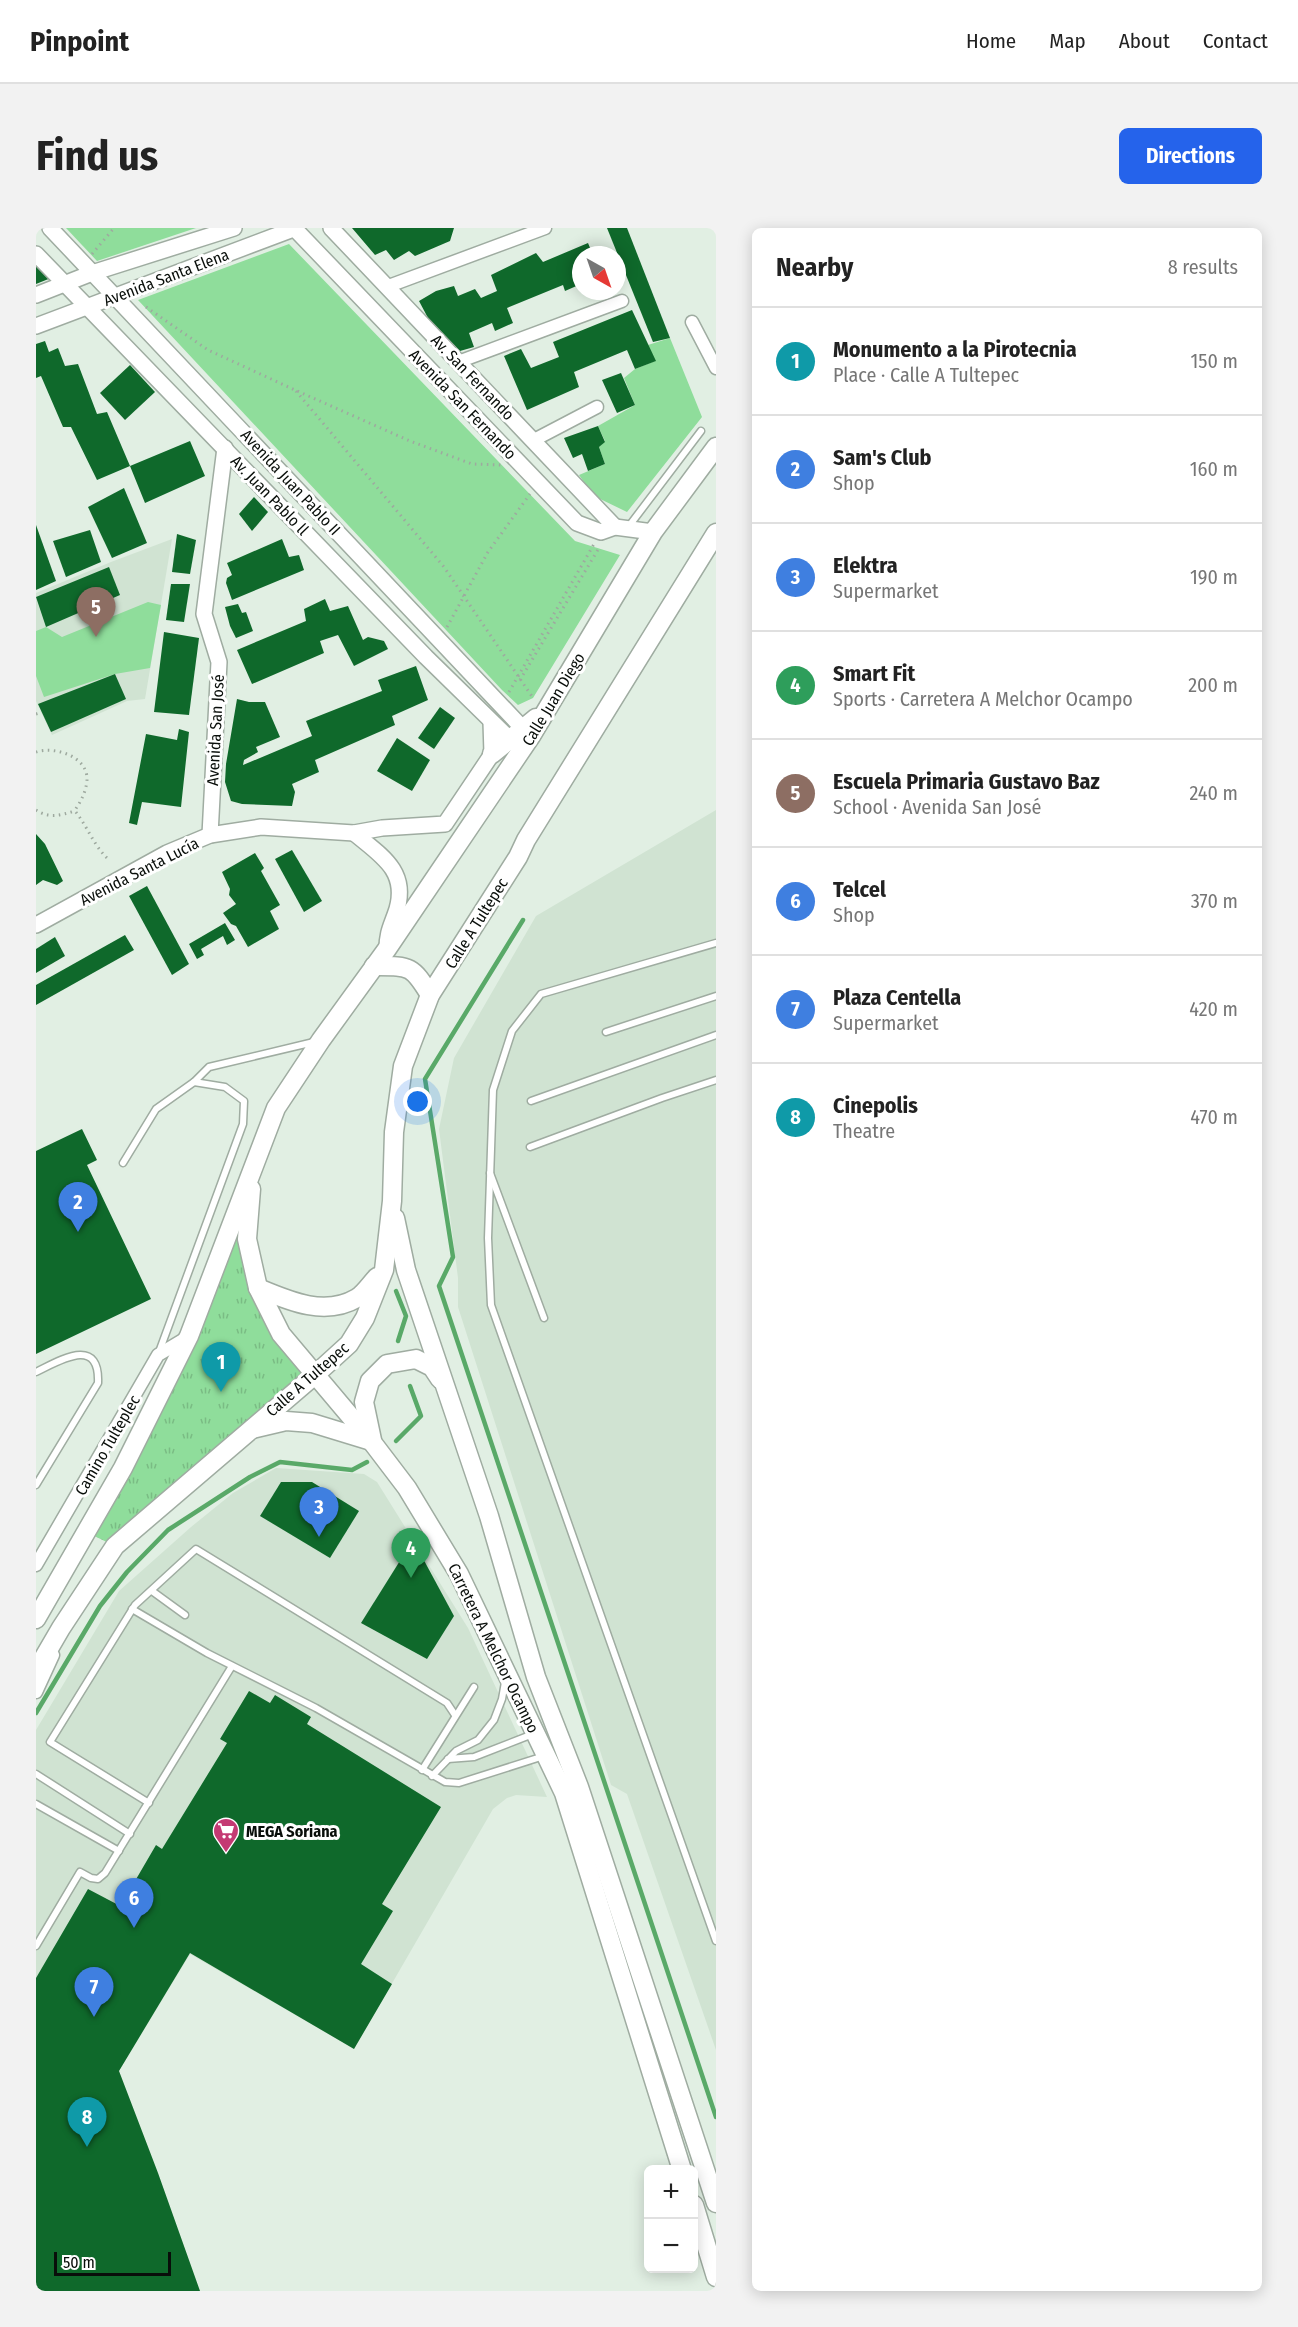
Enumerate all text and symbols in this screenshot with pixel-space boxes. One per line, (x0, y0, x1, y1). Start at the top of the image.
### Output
text: Pinpoint (30, 25, 129, 58)
text: Home (966, 28, 1016, 54)
text: Map (1049, 28, 1086, 54)
text: About (1119, 28, 1170, 54)
text: Contact (1203, 28, 1268, 54)
button: Directions (1119, 128, 1262, 184)
text: Find us (36, 131, 158, 181)
street label: Avenida Santa Elena (101, 245, 232, 310)
north arrow (572, 246, 626, 300)
text: Nearby (776, 252, 853, 283)
text: 8 results (1168, 255, 1238, 279)
street label: Av. San Fernando (427, 331, 518, 424)
text: Monumento a la Pirotecnia (833, 336, 1077, 363)
street label: Avenida San Fernando (405, 345, 520, 463)
text: 1 (791, 349, 800, 373)
text: 150 m (1191, 349, 1238, 373)
text: Place · Calle A Tultepec (833, 363, 1019, 387)
street label: Avenida Juan Pablo II (237, 426, 344, 539)
text: Sam's Club (833, 444, 932, 471)
street label: Av. Juan Pablo ll (227, 452, 312, 539)
text: 2 (791, 457, 800, 481)
text: 160 m (1190, 457, 1238, 481)
text: Shop (833, 471, 875, 495)
text: Elektra (833, 552, 898, 579)
text: 3 (791, 565, 800, 589)
text: 190 m (1190, 565, 1238, 589)
text: Supermarket (833, 579, 939, 603)
pin: 5 (76, 588, 116, 637)
street label: Calle Juan Diego (518, 649, 589, 749)
text: Smart Fit (833, 660, 915, 687)
text: 4 (790, 673, 801, 697)
text: 200 m (1188, 673, 1238, 697)
street label: Avenida San José (203, 674, 228, 786)
text: Sports · Carretera A Melchor Ocampo (833, 687, 1133, 711)
text: Escuela Primaria Gustavo Baz (833, 768, 1100, 795)
text: 5 (791, 781, 800, 805)
text: 240 m (1189, 781, 1238, 805)
text: School · Avenida San José (833, 795, 1041, 819)
street label: Avenida Santa Lucía (77, 833, 202, 910)
street label: Calle A Tultepec (441, 874, 512, 972)
text: Telcel (833, 876, 886, 903)
text: 6 (790, 889, 801, 913)
text: 370 m (1191, 889, 1238, 913)
text: Shop (833, 903, 875, 927)
text: Plaza Centella (833, 984, 961, 1011)
text: 7 (791, 997, 800, 1021)
text: 420 m (1189, 997, 1238, 1021)
text: Supermarket (833, 1011, 939, 1035)
your location (403, 1087, 432, 1116)
text: Cinepolis (833, 1092, 918, 1119)
text: 8 (790, 1105, 801, 1129)
text: 470 m (1190, 1105, 1238, 1129)
text: Theatre (833, 1119, 895, 1143)
pin: 2 (58, 1182, 98, 1232)
street label: Calle A Tultepec (262, 1338, 353, 1420)
pin: 1 (202, 1342, 240, 1392)
street label: Camino Tulteplec (71, 1392, 144, 1499)
pin: 3 (300, 1488, 338, 1537)
pin: 4 (392, 1528, 430, 1578)
street label: Carretera A Melchor Ocampo (444, 1560, 543, 1736)
supermarket icon: MEGA Soriana (211, 1816, 241, 1854)
place label: MEGA Soriana (246, 1822, 338, 1841)
pin: 6 (114, 1878, 154, 1928)
pin: 7 (74, 1968, 114, 2017)
pin: 8 (68, 2098, 106, 2147)
map controls (644, 2165, 698, 2273)
button: + (644, 2165, 698, 2219)
button: − (644, 2219, 698, 2273)
scale bar (54, 2249, 171, 2276)
text: 50 m (63, 2253, 95, 2272)

